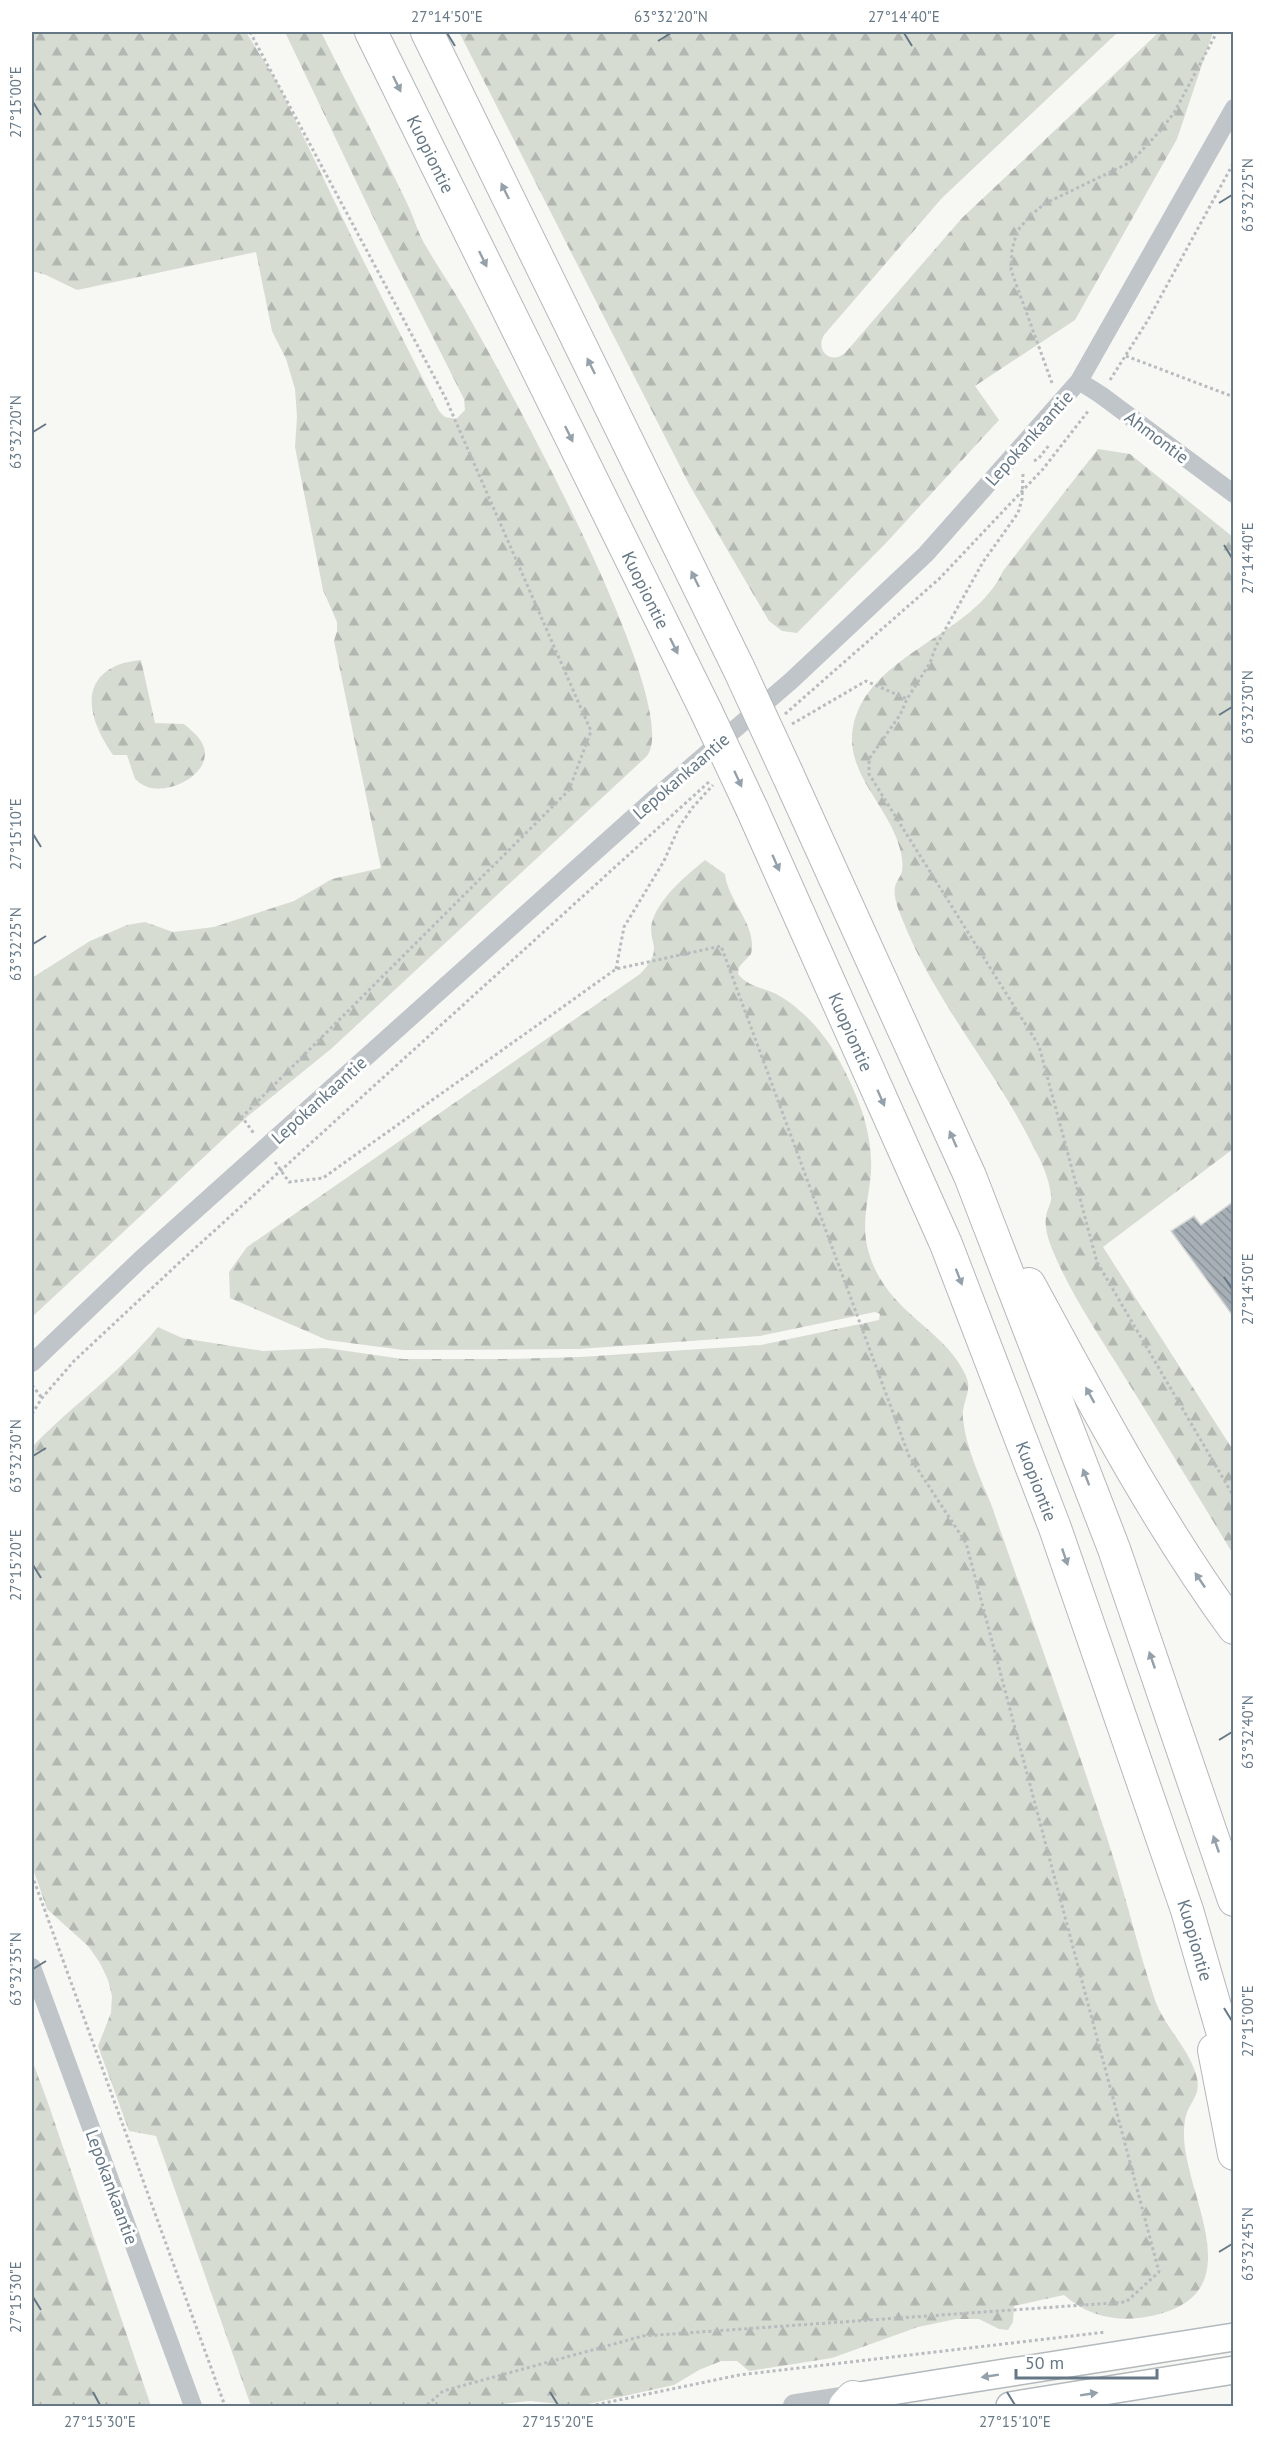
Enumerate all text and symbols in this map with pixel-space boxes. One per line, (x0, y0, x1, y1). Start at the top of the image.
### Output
text: 27°14'50"E (411, 7, 483, 26)
text: 63°32'20"N (634, 7, 708, 26)
text: 27°14'40"E (868, 7, 940, 26)
text: 27°15'00"E (6, 66, 25, 138)
one-way arrow (392, 76, 402, 93)
street label: Kuopiontie (402, 111, 460, 197)
text: 63°32'25"N (1238, 158, 1257, 232)
one-way arrow (500, 182, 509, 199)
one-way arrow (479, 250, 488, 267)
one-way arrow (586, 357, 595, 374)
street label: Lepokankaantie (980, 386, 1078, 490)
text: 63°32'20"N (6, 395, 25, 469)
street label: Ahmontie (1120, 405, 1194, 469)
one-way arrow (565, 425, 574, 442)
text: 27°14'40"E (1238, 522, 1257, 594)
street label: Kuopiontie (617, 547, 675, 633)
one-way arrow (690, 570, 700, 587)
one-way arrow (670, 638, 679, 655)
text: 63°32'30"N (1238, 670, 1257, 744)
street label: Lepokankaantie (628, 728, 734, 824)
one-way arrow (733, 771, 742, 788)
text: 27°15'10"E (6, 798, 25, 870)
one-way arrow (771, 854, 780, 871)
text: 63°32'25"N (6, 907, 25, 981)
street label: Kuopiontie (824, 989, 879, 1075)
street label: Lepokankaantie (267, 1051, 371, 1149)
one-way arrow (876, 1090, 886, 1108)
one-way arrow (948, 1129, 958, 1147)
text: 27°14'50"E (1238, 1253, 1257, 1325)
one-way arrow (954, 1268, 964, 1286)
one-way arrow (1085, 1386, 1095, 1403)
text: 63°32'30"N (6, 1419, 25, 1493)
street label: Kuopiontie (1011, 1438, 1063, 1524)
one-way arrow (1081, 1467, 1091, 1485)
text: 27°15'20"E (6, 1529, 25, 1601)
one-way arrow (1061, 1548, 1071, 1566)
one-way arrow (1195, 1572, 1206, 1588)
one-way arrow (1147, 1651, 1157, 1669)
text: 63°32'40"N (1238, 1695, 1257, 1769)
one-way arrow (1210, 1835, 1220, 1853)
street label: Kuopiontie (1173, 1896, 1218, 1984)
text: 63°32'35"N (6, 1932, 25, 2006)
text: 27°15'00"E (1238, 1985, 1257, 2057)
street label: Lepokankaantie (81, 2126, 143, 2248)
text: 63°32'45"N (1238, 2207, 1257, 2281)
text: 27°15'30"E (6, 2261, 25, 2333)
scale bar (1016, 2342, 1157, 2380)
text: 50 m (1025, 2351, 1064, 2374)
one-way arrow (980, 2371, 999, 2380)
one-way arrow (1080, 2389, 1099, 2398)
text: 27°15'30"E (64, 2412, 136, 2431)
text: 27°15'20"E (522, 2412, 594, 2431)
text: 27°15'10"E (979, 2412, 1051, 2431)

